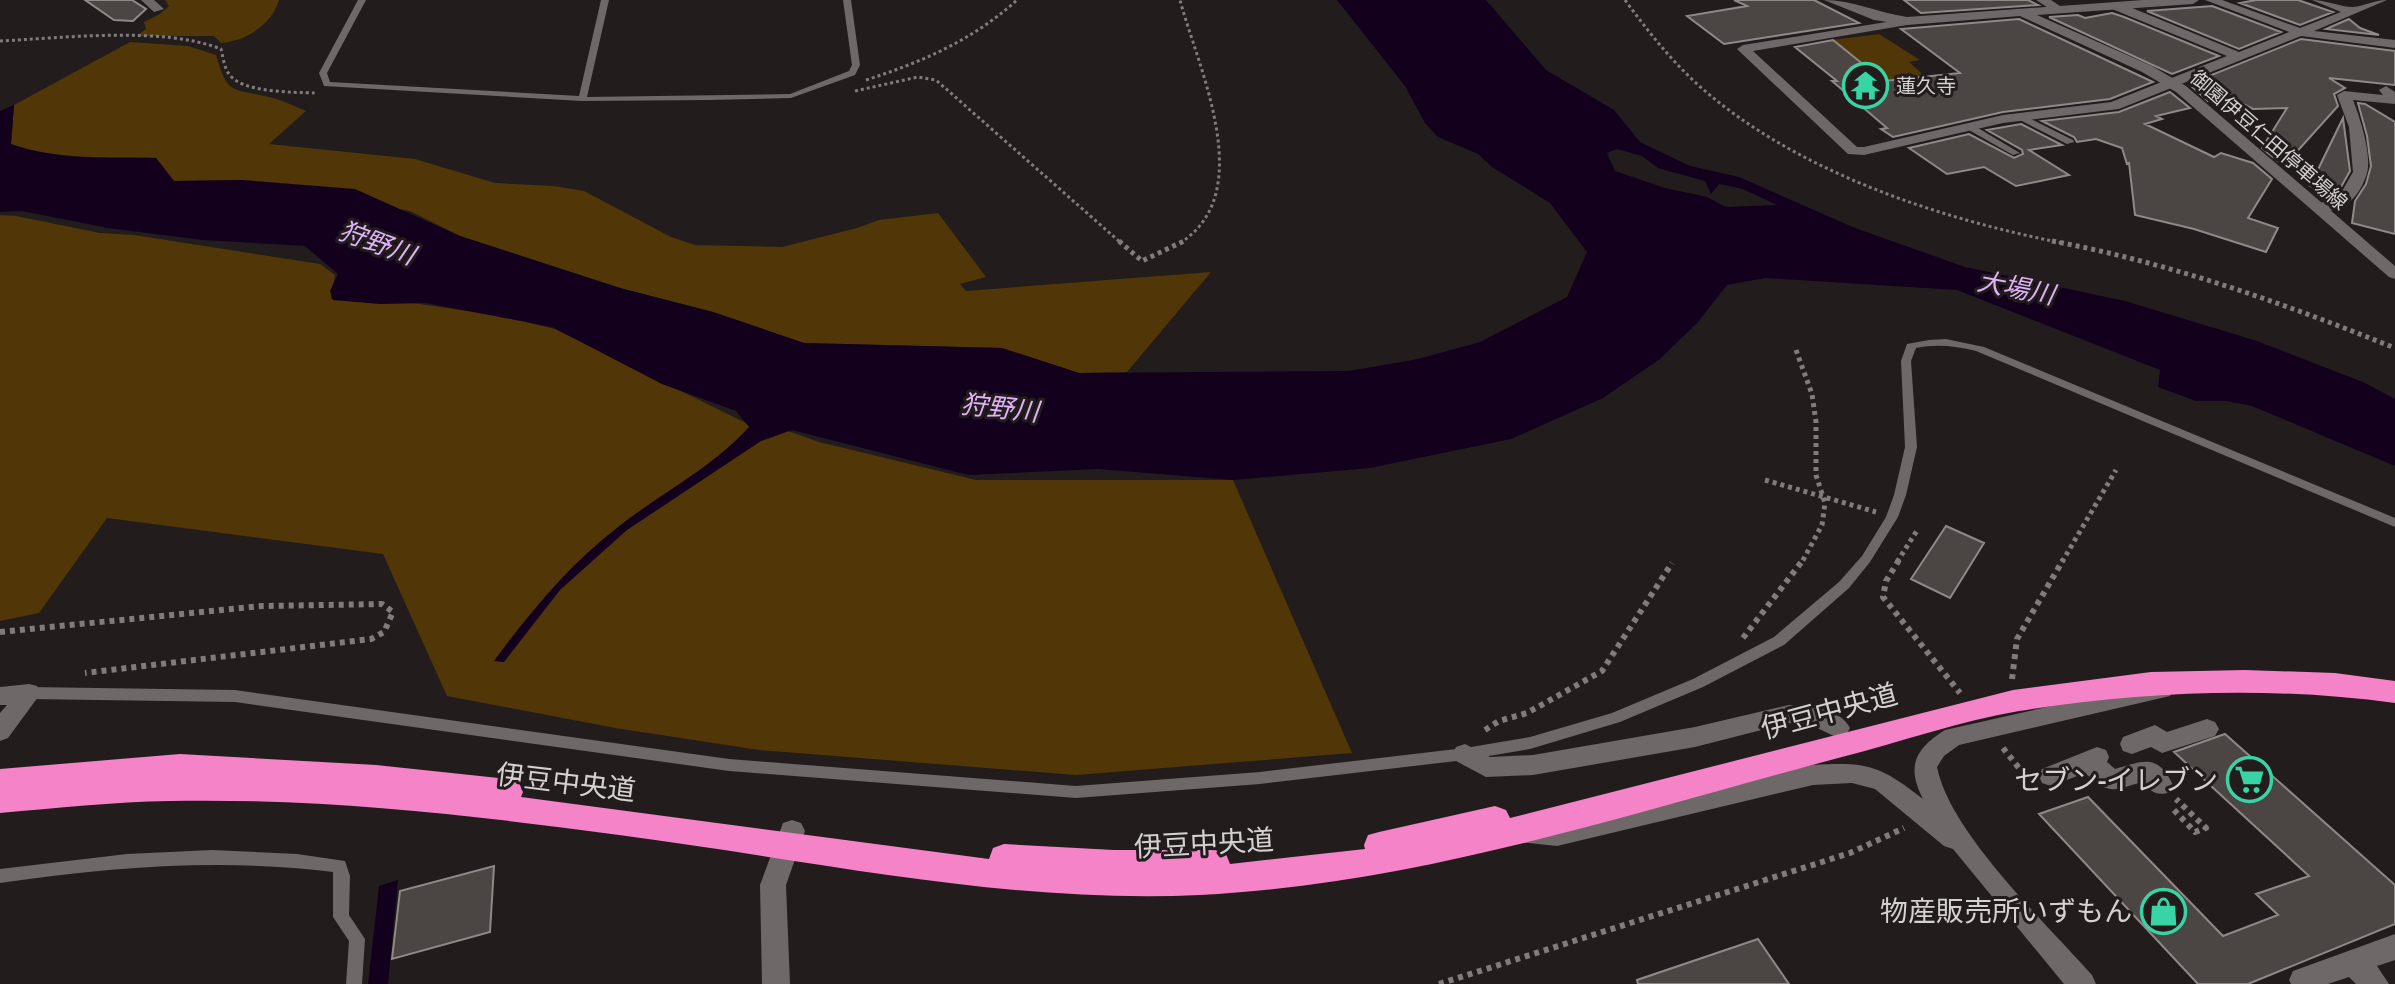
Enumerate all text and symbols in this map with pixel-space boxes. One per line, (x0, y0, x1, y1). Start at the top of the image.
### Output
temple icon: 蓮久寺 (1841, 62, 1889, 110)
street label: 御園伊豆仁田停車場線 (2185, 64, 2354, 215)
place label: 蓮久寺 (1896, 72, 1956, 99)
water label: 狩野川 (335, 213, 423, 273)
water label: 大場川 (1974, 263, 2061, 313)
water label: 狩野川 (959, 386, 1044, 429)
street label: 伊豆中央道 (1756, 675, 1902, 747)
street label: 伊豆中央道 (494, 755, 638, 809)
supermarket icon: セブン-イレブン (2225, 756, 2273, 804)
place label: セブン-イレブン (2014, 761, 2218, 799)
street label: 伊豆中央道 (1133, 820, 1275, 866)
shop icon: 物産販売所いずもん (2139, 887, 2187, 935)
place label: 物産販売所いずもん (1880, 892, 2132, 930)

